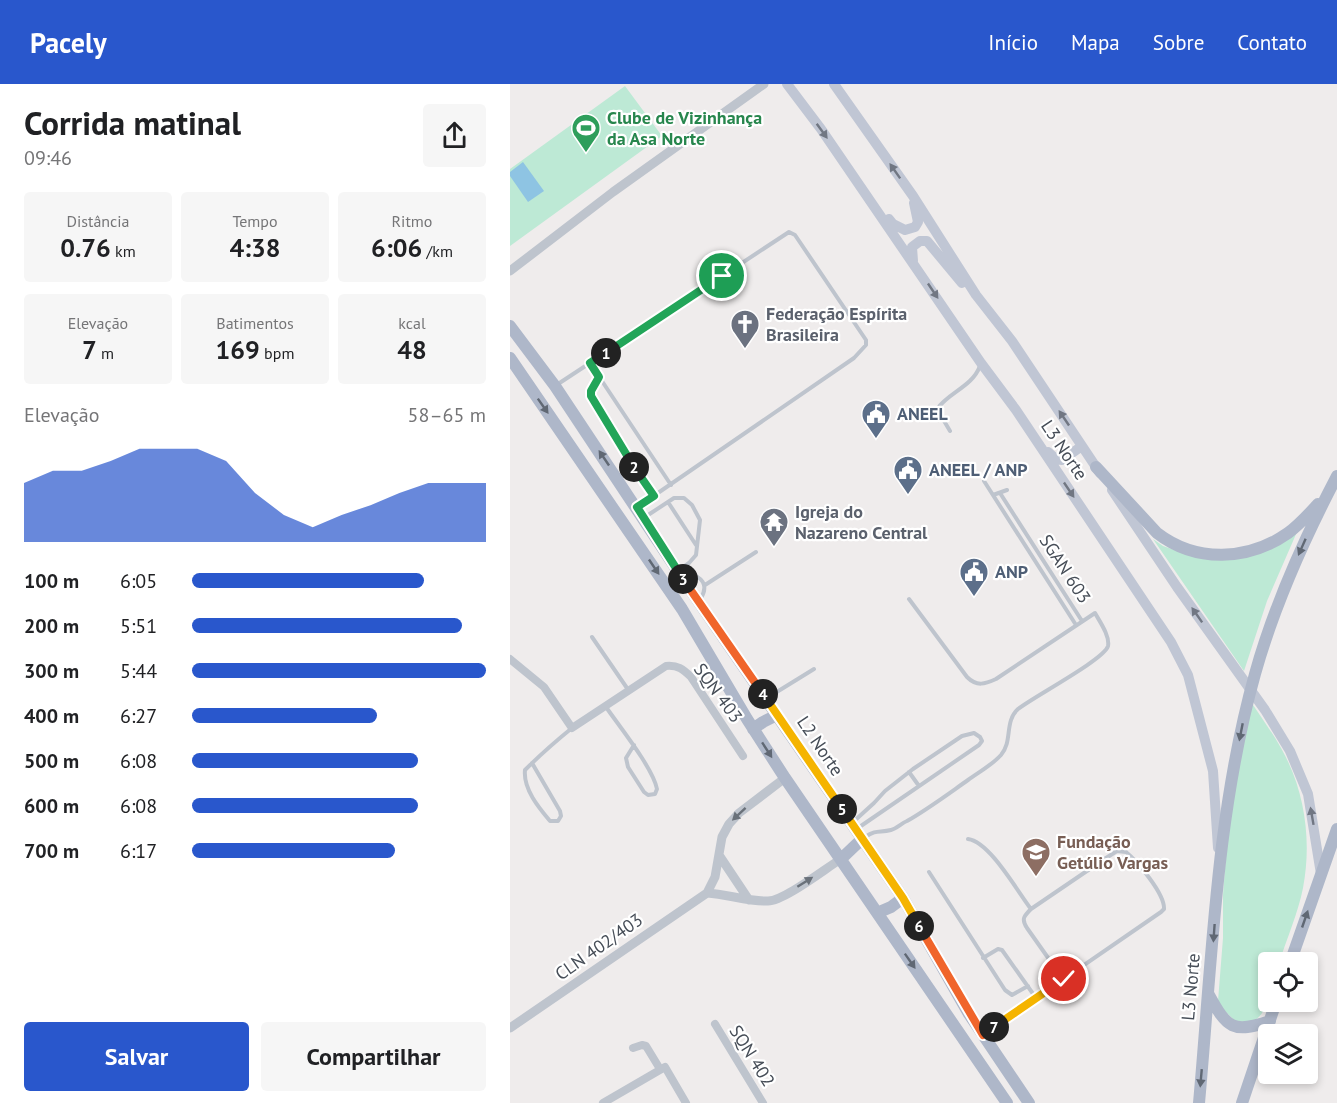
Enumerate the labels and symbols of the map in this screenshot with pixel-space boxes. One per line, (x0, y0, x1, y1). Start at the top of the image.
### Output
place label: Clube de Vizinhança da Asa Norte (607, 106, 762, 150)
sports icon: Clube de Vizinhança da Asa Norte (570, 112, 602, 154)
one-way arrow (816, 122, 828, 138)
one-way arrow (889, 163, 901, 179)
pin (696, 250, 747, 301)
one-way arrow (927, 283, 939, 299)
place label: Federação Espírita Brasileira (766, 302, 907, 346)
church icon: Federação Espírita Brasileira (729, 308, 761, 350)
pin: 1 (591, 338, 621, 368)
one-way arrow (537, 398, 548, 414)
public building icon: ANEEL (860, 398, 892, 440)
place label: ANEEL (897, 402, 949, 425)
one-way arrow (1058, 410, 1069, 427)
street label: L3 Norte (1036, 415, 1093, 484)
one-way arrow (598, 450, 610, 466)
pin: 2 (619, 452, 649, 482)
public building icon: ANEEL / ANP (892, 454, 924, 496)
place label: ANEEL / ANP (929, 458, 1028, 481)
one-way arrow (1064, 482, 1075, 499)
place label: Igreja do Nazareno Central (795, 500, 928, 544)
temple icon: Igreja do Nazareno Central (758, 506, 790, 548)
street label: SGAN 603 (1035, 530, 1096, 607)
one-way arrow (1298, 539, 1307, 556)
public building icon: ANP (958, 556, 990, 598)
one-way arrow (648, 558, 660, 574)
place label: ANP (995, 560, 1028, 583)
pin: 3 (668, 564, 698, 594)
one-way arrow (1191, 607, 1203, 623)
street label: SQN 403 (689, 658, 748, 727)
pin: 4 (748, 679, 778, 709)
street label: L2 Norte (792, 711, 849, 780)
one-way arrow (1236, 723, 1245, 742)
one-way arrow (761, 742, 773, 758)
pin: 5 (827, 794, 857, 824)
one-way arrow (732, 807, 747, 820)
one-way arrow (1308, 807, 1317, 826)
place label: Fundação Getúlio Vargas (1057, 830, 1169, 874)
school or university icon: Fundação Getúlio Vargas (1020, 836, 1052, 878)
one-way arrow (797, 877, 813, 888)
street label: CLN 402/403 (550, 908, 647, 985)
one-way arrow (1301, 910, 1311, 928)
pin: 6 (904, 911, 934, 941)
one-way arrow (1209, 924, 1219, 943)
street label: L3 Norte (1176, 952, 1205, 1022)
one-way arrow (904, 953, 916, 969)
pin (1038, 953, 1089, 1004)
pin: 7 (979, 1012, 1009, 1042)
street label: SQN 402 (725, 1021, 780, 1091)
one-way arrow (1197, 1068, 1206, 1087)

